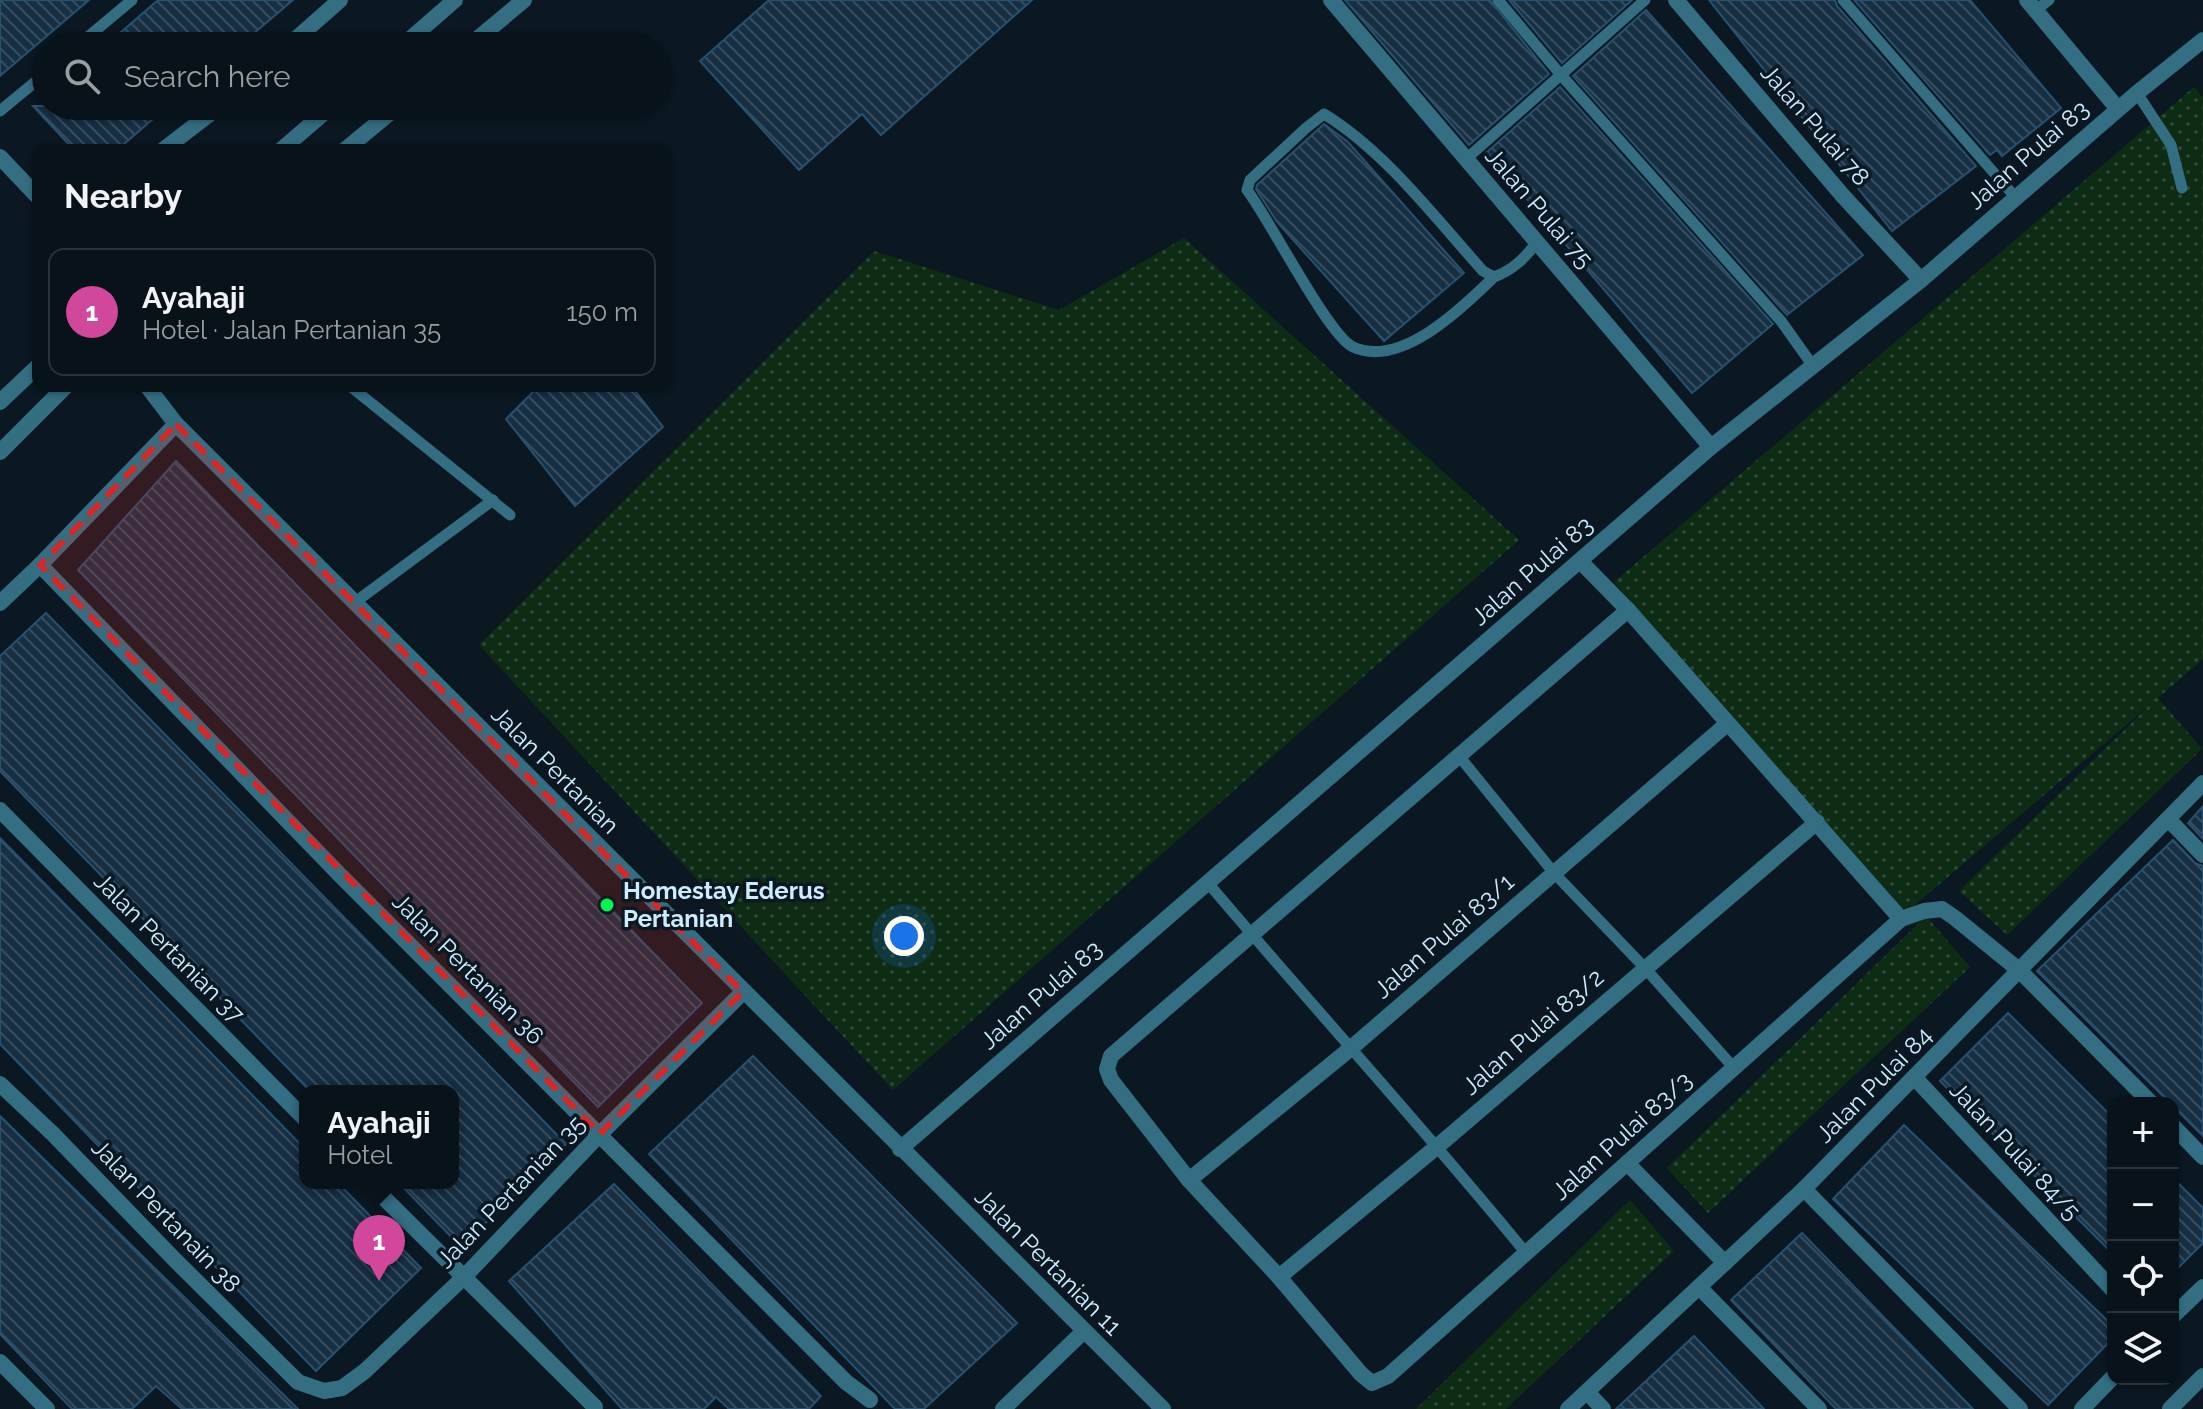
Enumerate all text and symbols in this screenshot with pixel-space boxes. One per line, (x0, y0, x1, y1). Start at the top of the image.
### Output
search box (32, 32, 672, 120)
icon: search (60, 54, 104, 98)
street label: Jalan Pulai 78 (1755, 58, 1876, 191)
text: Search here (124, 59, 291, 94)
street label: Jalan Pulai 83 (1961, 94, 2094, 215)
street label: Jalan Pulai 75 (1479, 142, 1599, 274)
text: Nearby (64, 176, 182, 216)
text: Ayahaji (142, 280, 245, 315)
text: 1 (86, 297, 98, 327)
text: 150 m (566, 297, 638, 327)
text: Hotel · Jalan Pertanian 35 (142, 315, 441, 345)
street label: Jalan Pulai 83 (1465, 510, 1598, 631)
street label: Jalan Pertanian (485, 700, 625, 840)
street label: Jalan Pertanian 37 (88, 867, 251, 1029)
street label: Jalan Pulai 83/1 (1368, 867, 1519, 1004)
place label: Homestay Ederus Pertanian (623, 876, 825, 933)
street label: Jalan Pertanian 36 (387, 887, 550, 1050)
marker: Homestay Ederus Pertanian (598, 896, 616, 914)
your location (884, 916, 924, 956)
street label: Jalan Pulai 83 (974, 934, 1107, 1055)
street label: Jalan Pulai 83/2 (1456, 962, 1609, 1101)
street label: Jalan Pulai 84 (1810, 1021, 1938, 1149)
street label: Jalan Pulai 83/3 (1546, 1065, 1697, 1206)
street label: Jalan Pulai 84/5 (1944, 1076, 2087, 1226)
popup (299, 1085, 459, 1189)
map controls (2107, 1097, 2179, 1385)
button: + (2107, 1097, 2179, 1169)
text: Ayahaji (327, 1105, 431, 1140)
street label: Jalan Pertanian 35 (430, 1109, 591, 1274)
street label: Jalan Pertanain 38 (86, 1133, 247, 1298)
text: Hotel (327, 1140, 392, 1170)
button: − (2107, 1169, 2179, 1241)
street label: Jalan Pertanian 11 (969, 1182, 1128, 1341)
pin: 1 (353, 1215, 405, 1281)
button: locate (2107, 1241, 2179, 1313)
button: layers (2107, 1313, 2179, 1385)

